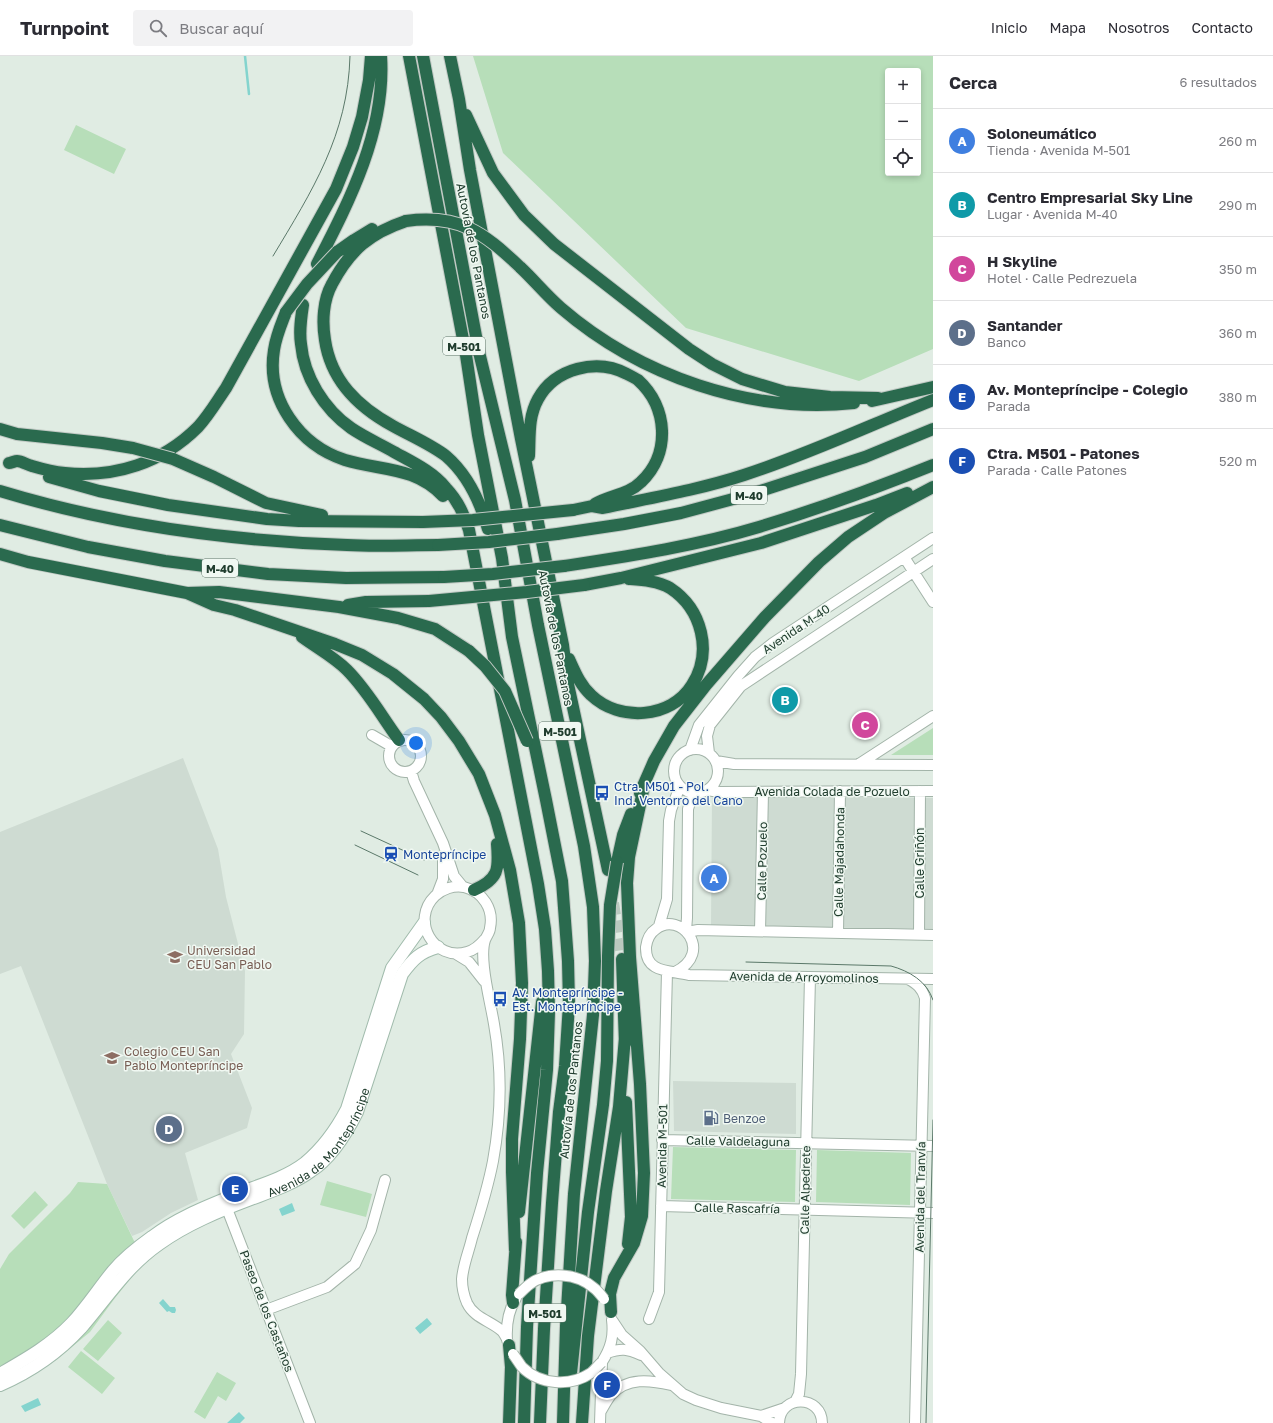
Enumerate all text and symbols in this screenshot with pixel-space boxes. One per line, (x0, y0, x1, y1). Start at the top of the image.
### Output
search box (133, 10, 413, 46)
text: Turnpoint (20, 16, 109, 39)
icon: search (147, 17, 169, 39)
text: Buscar aquí (179, 19, 263, 37)
text: Inicio (991, 19, 1027, 36)
text: Mapa (1049, 19, 1086, 36)
text: Nosotros (1108, 19, 1169, 36)
text: Contacto (1191, 19, 1253, 36)
map controls (885, 68, 921, 176)
button: + (885, 68, 921, 104)
text: Cerca (949, 72, 997, 93)
text: 6 resultados (1180, 74, 1257, 90)
button: − (885, 104, 921, 140)
text: Soloneumático (987, 124, 1096, 142)
text: A (957, 133, 967, 149)
text: 260 m (1219, 133, 1257, 149)
button: locate (885, 140, 921, 176)
text: Tienda · Avenida M-501 (987, 142, 1130, 158)
street label: Autovía de los Pantanos (453, 182, 495, 320)
text: Centro Empresarial Sky Line (987, 188, 1193, 206)
text: B (957, 197, 967, 213)
text: 290 m (1219, 197, 1257, 213)
text: Lugar · Avenida M-40 (987, 206, 1118, 222)
text: H Skyline (987, 252, 1057, 270)
text: C (957, 261, 967, 277)
text: 350 m (1219, 261, 1257, 277)
text: Hotel · Calle Pedrezuela (987, 270, 1137, 286)
text: Santander (987, 316, 1063, 334)
text: D (957, 325, 967, 341)
text: 360 m (1219, 325, 1257, 341)
text: Banco (987, 334, 1026, 350)
road number: M-501 (443, 337, 485, 355)
text: Av. Montepríncipe - Colegio (987, 380, 1188, 398)
text: E (958, 389, 966, 405)
text: 380 m (1219, 389, 1257, 405)
text: Parada (987, 398, 1030, 414)
text: Ctra. M501 - Patones (987, 444, 1140, 462)
text: F (958, 453, 966, 469)
text: 520 m (1219, 453, 1257, 469)
text: Parada · Calle Patones (987, 462, 1127, 478)
road number: M-40 (731, 486, 767, 504)
road number: M-40 (202, 559, 238, 577)
street label: Autovía de los Pantanos (535, 569, 577, 707)
street label: Avenida M-40 (759, 601, 833, 657)
pin: B (772, 685, 798, 715)
pin: C (852, 710, 878, 740)
road number: M-501 (539, 722, 581, 740)
your location (406, 733, 426, 753)
place label: Ctra. M501 - Pol. Ind. Ventorro del Cano (614, 779, 743, 808)
bus stop icon: Ctra. M501 - Pol. Ind. Ventorro del Cano (593, 784, 611, 802)
street label: Avenida Colada de Pozuelo (754, 784, 910, 799)
street label: Calle Majadahonda (831, 807, 847, 917)
street label: Calle Pozuelo (754, 822, 770, 900)
street label: Calle Griñón (912, 828, 927, 898)
station icon: Montepríncipe (382, 845, 400, 863)
place label: Montepríncipe (403, 847, 486, 862)
pin: A (701, 863, 727, 893)
place label: Universidad CEU San Pablo (187, 943, 272, 972)
school or university icon: Universidad CEU San Pablo (166, 948, 184, 966)
street label: Avenida de Arroyomolinos (729, 968, 879, 986)
place label: Av. Montepríncipe - Est. Montepríncipe (512, 985, 623, 1014)
bus stop icon: Av. Montepríncipe - Est. Montepríncipe (491, 990, 509, 1008)
street label: Autovía de los Pantanos (556, 1020, 586, 1160)
place label: Colegio CEU San Pablo Montepríncipe (124, 1044, 243, 1073)
school or university icon: Colegio CEU San Pablo Montepríncipe (103, 1049, 121, 1067)
street label: Avenida de Montepríncipe (265, 1086, 372, 1200)
street label: Avenida M-501 (654, 1104, 670, 1188)
fuel station icon: Benzoe (702, 1109, 720, 1127)
place label: Benzoe (723, 1111, 766, 1126)
pin: D (156, 1114, 182, 1144)
street label: Calle Valdelaguna (686, 1133, 790, 1149)
street label: Avenida del Tranvía (912, 1141, 928, 1253)
street label: Calle Alpedrete (797, 1145, 813, 1235)
pin: E (222, 1174, 248, 1204)
street label: Calle Rascafría (694, 1200, 780, 1216)
street label: Paseo de los Castaños (237, 1248, 297, 1374)
road number: M-501 (524, 1304, 566, 1322)
pin: F (594, 1370, 620, 1400)

